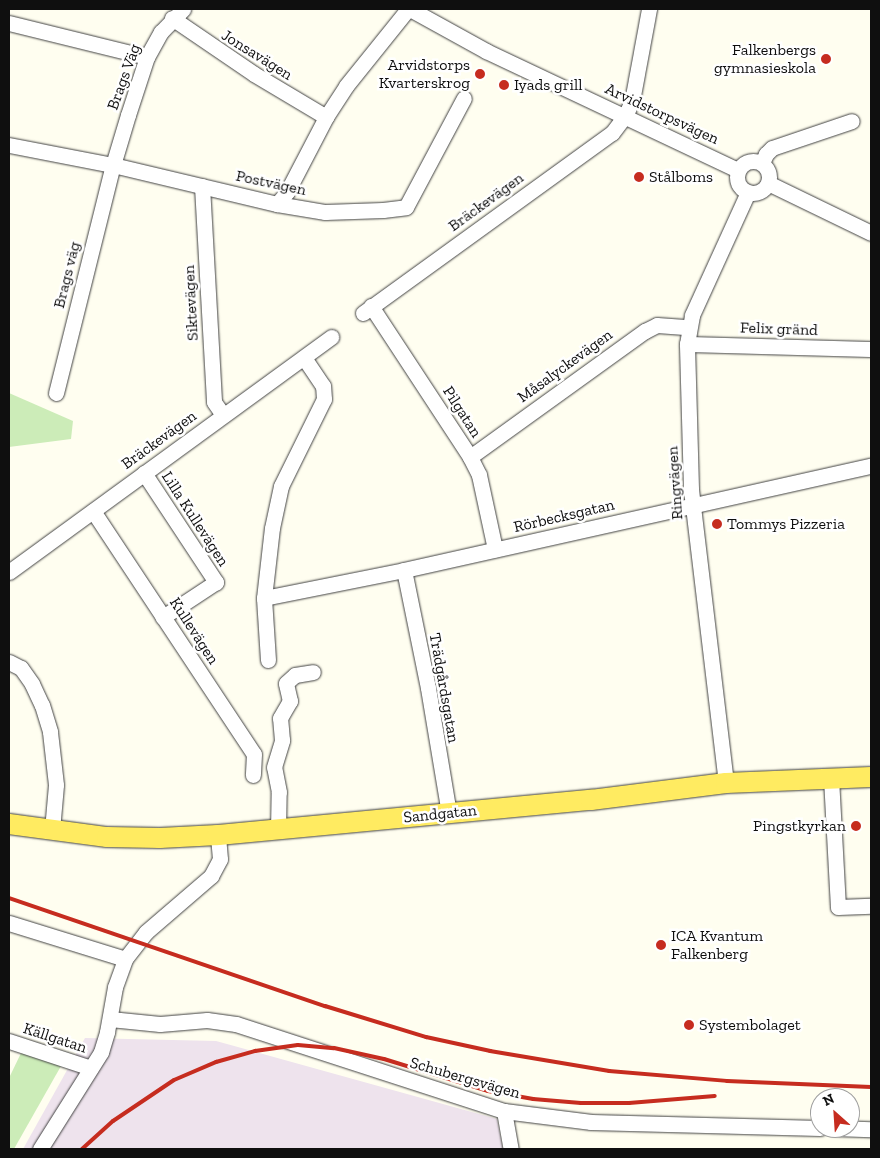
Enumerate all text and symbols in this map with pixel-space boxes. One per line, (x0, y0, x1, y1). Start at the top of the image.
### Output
street label: Jonsavägen (218, 26, 296, 84)
place label: Falkenbergs gymnasieskola (714, 40, 816, 78)
street label: Brags Väg (103, 41, 145, 113)
marker: Falkenbergs gymnasieskola (820, 53, 832, 65)
place label: Arvidstorps Kvarterskrog (379, 55, 470, 93)
marker: Arvidstorps Kvarterskrog (474, 68, 486, 80)
place label: Iyads grill (514, 75, 582, 95)
marker: Iyads grill (498, 79, 510, 91)
street label: Arvidstorpsvägen (602, 79, 722, 149)
street label: Postvägen (234, 166, 308, 200)
place label: Stålboms (649, 167, 713, 187)
street label: Bräckevägen (445, 168, 527, 236)
marker: Stålboms (633, 171, 645, 183)
street label: Brags väg (49, 240, 85, 310)
street label: Siktevägen (179, 265, 203, 341)
street label: Felix gränd (740, 318, 818, 340)
street label: Måsalyckevägen (514, 325, 616, 407)
street label: Pilgatan (438, 383, 486, 441)
street label: Bräckevägen (118, 406, 200, 474)
street label: Ringvägen (663, 446, 687, 520)
street label: Lilla Kullevägen (157, 468, 233, 570)
street label: Rörbecksgatan (512, 495, 616, 537)
place label: Tommys Pizzeria (727, 514, 845, 534)
marker: Tommys Pizzeria (711, 518, 723, 530)
street label: Kullevägen (165, 594, 223, 668)
street label: Trädgårdsgatan (425, 632, 463, 744)
street label: Sandgatan (402, 801, 478, 827)
place label: Pingstkyrkan (753, 816, 846, 836)
marker: Pingstkyrkan (850, 820, 862, 832)
place label: ICA Kvantum Falkenberg (671, 926, 764, 964)
marker: ICA Kvantum Falkenberg (655, 939, 667, 951)
place label: Systembolaget (699, 1015, 801, 1035)
street label: Källgatan (21, 1019, 89, 1057)
marker: Systembolaget (683, 1019, 695, 1031)
street label: Schubergsvägen (408, 1053, 522, 1103)
north arrow (810, 1088, 860, 1138)
text: N (820, 1090, 837, 1110)

